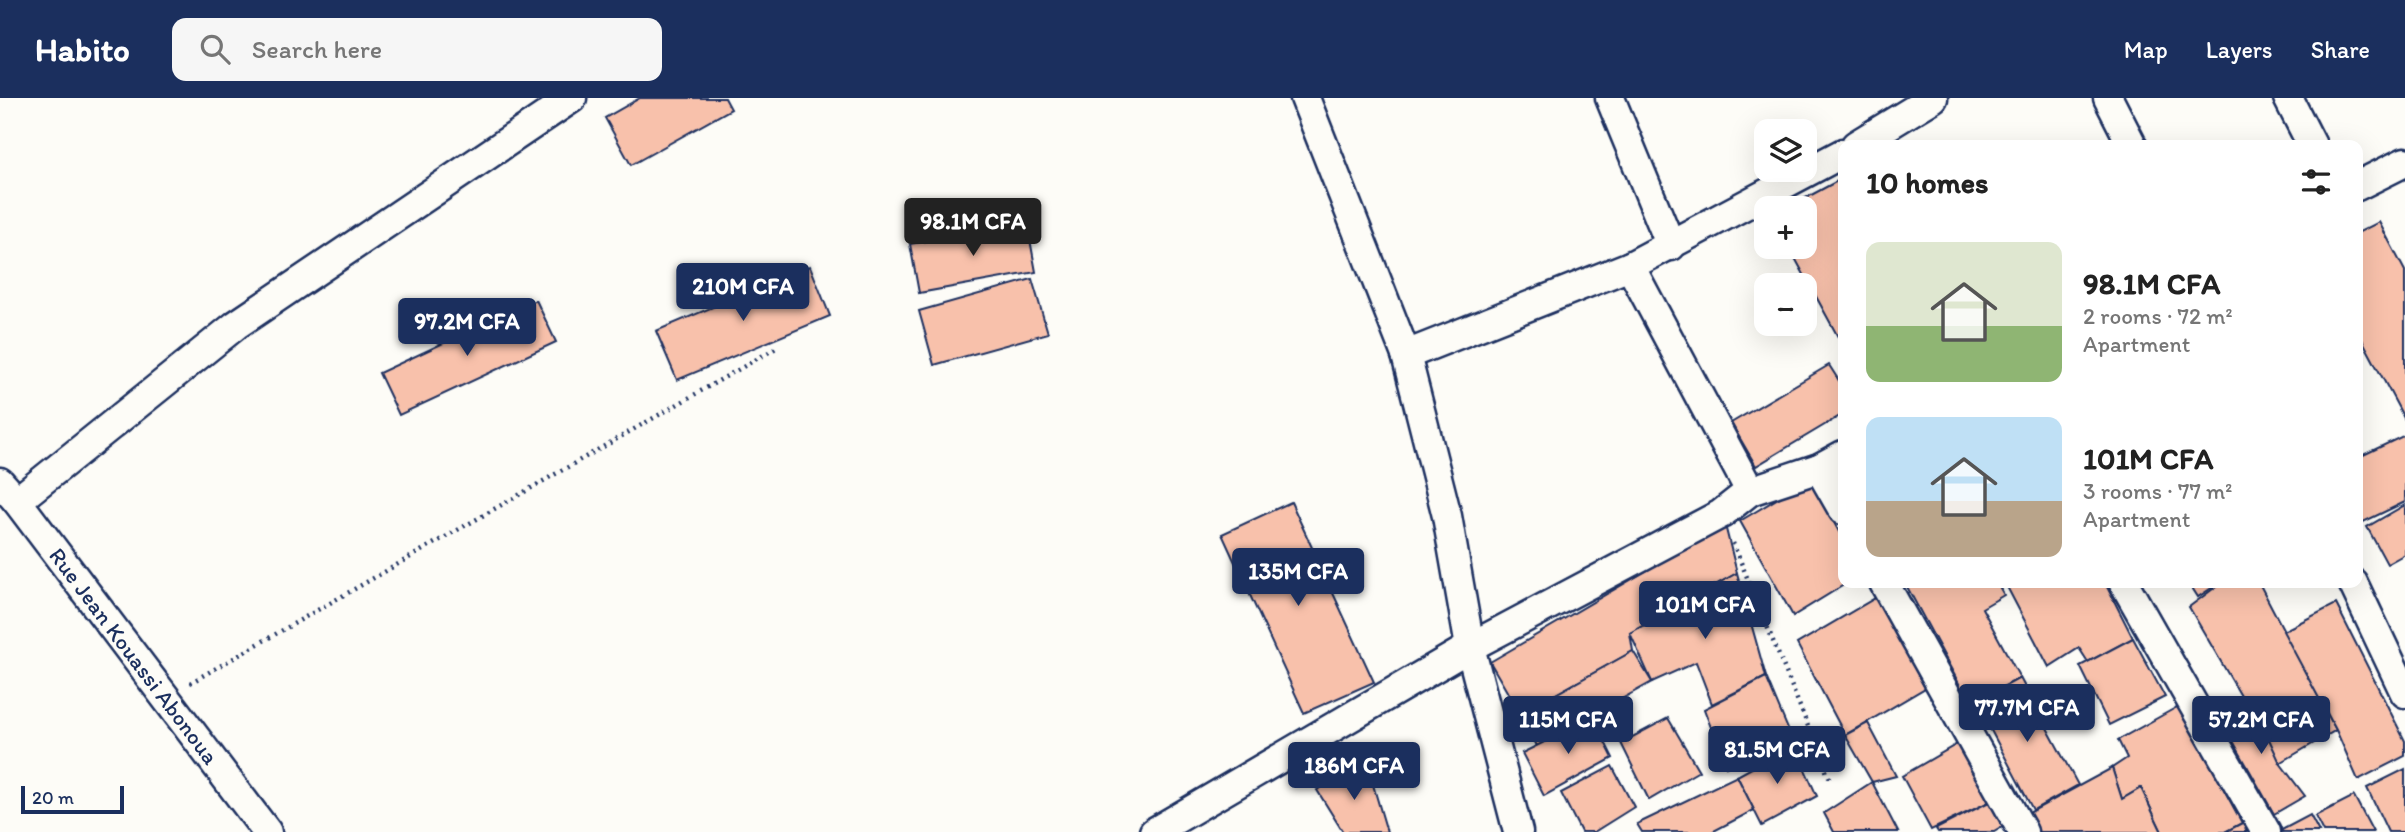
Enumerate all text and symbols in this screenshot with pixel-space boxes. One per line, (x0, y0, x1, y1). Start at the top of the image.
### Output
search box (172, 18, 662, 81)
text: Habito (35, 30, 130, 69)
icon: search (196, 30, 234, 68)
text: Search here (252, 33, 382, 65)
text: Map (2124, 35, 2168, 64)
text: Layers (2206, 35, 2273, 64)
text: Share (2311, 35, 2370, 64)
map controls (1754, 119, 1817, 336)
button: layers (1754, 119, 1817, 182)
icon: filters (2297, 163, 2335, 201)
text: 10 homes (1866, 164, 1989, 201)
button: + (1754, 196, 1817, 259)
pin: 98.1M CFA (893, 198, 1053, 258)
text: 98.1M CFA (920, 207, 1026, 235)
pin: 210M CFA (671, 264, 815, 323)
text: 98.1M CFA (2083, 265, 2221, 302)
icon: home (1922, 270, 2006, 354)
text: 210M CFA (692, 272, 794, 300)
button: − (1754, 273, 1817, 336)
pin: 97.2M CFA (387, 299, 547, 358)
text: 2 rooms · 72 m² (2083, 302, 2233, 330)
text: 97.2M CFA (414, 307, 520, 335)
text: Apartment (2083, 330, 2190, 358)
text: 101M CFA (2083, 440, 2213, 477)
icon: home (1922, 445, 2006, 529)
text: 3 rooms · 77 m² (2083, 477, 2233, 505)
text: Apartment (2083, 505, 2190, 533)
street label: Rue Jean Kouassi Abonoua (43, 542, 225, 770)
pin: 135M CFA (1226, 548, 1370, 608)
text: 135M CFA (1248, 557, 1348, 585)
pin: 101M CFA (1633, 582, 1777, 641)
text: 101M CFA (1655, 590, 1755, 618)
pin: 77.7M CFA (1947, 684, 2107, 744)
text: 77.7M CFA (1975, 693, 2079, 721)
pin: 115M CFA (1496, 696, 1640, 756)
pin: 57.2M CFA (2181, 696, 2341, 756)
text: 115M CFA (1519, 705, 1617, 733)
text: 57.2M CFA (2208, 705, 2314, 733)
pin: 81.5M CFA (1697, 726, 1857, 786)
text: 81.5M CFA (1724, 735, 1830, 763)
pin: 186M CFA (1282, 742, 1426, 802)
text: 186M CFA (1304, 751, 1404, 779)
scale bar (21, 783, 124, 815)
text: 20 m (32, 786, 74, 809)

